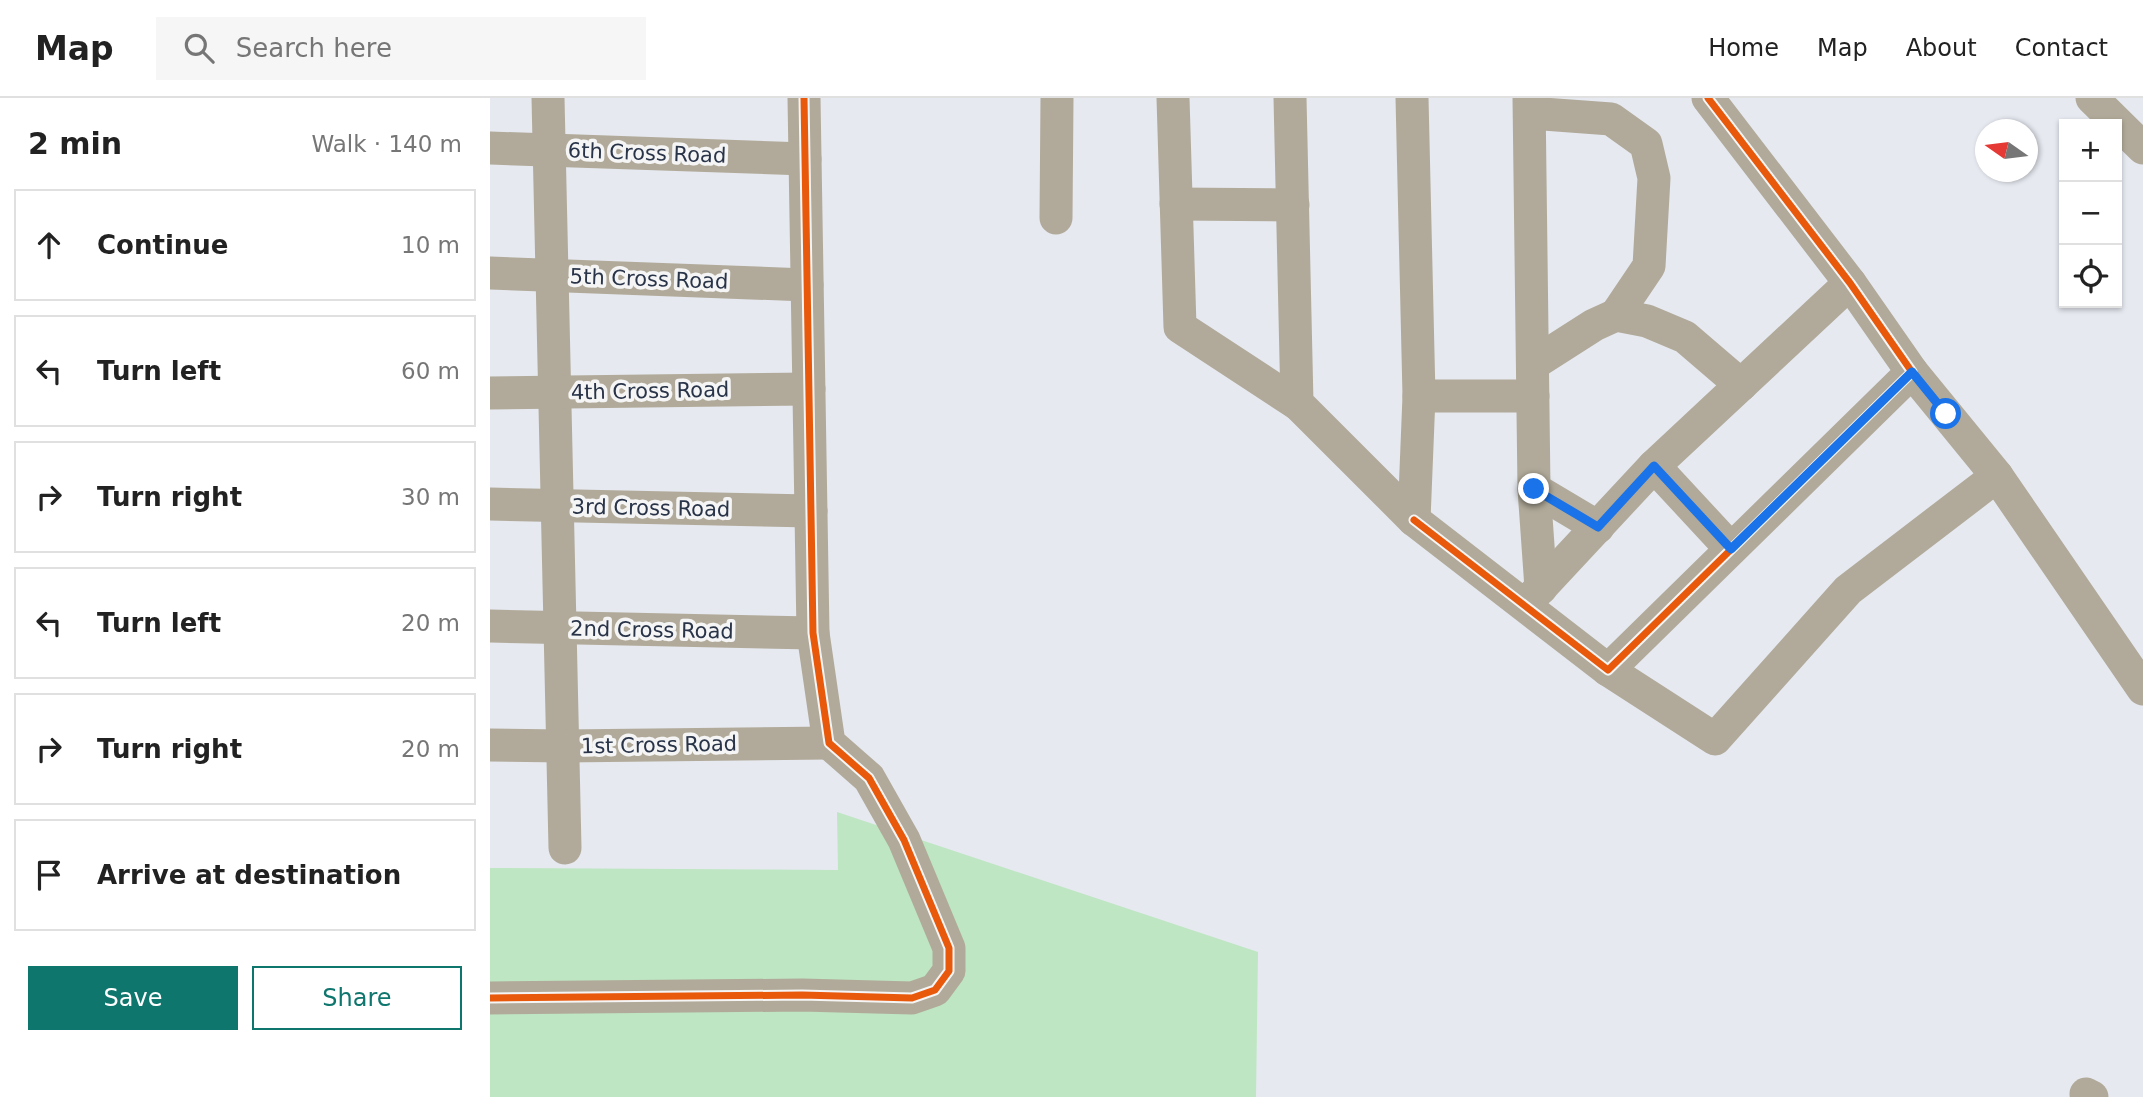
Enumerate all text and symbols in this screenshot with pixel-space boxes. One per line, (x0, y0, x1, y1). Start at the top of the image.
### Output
search box (156, 17, 646, 80)
text: Map (35, 29, 114, 68)
icon: search (180, 29, 218, 67)
text: Search here (236, 33, 392, 63)
text: Home (1708, 34, 1779, 62)
text: Map (1817, 34, 1868, 62)
text: About (1906, 34, 1977, 62)
text: Contact (2015, 34, 2108, 62)
north arrow (1975, 119, 2038, 182)
map controls (2059, 119, 2122, 308)
button: + (2059, 119, 2122, 182)
text: 2 min (28, 126, 122, 161)
text: Walk · 140 m (311, 131, 462, 157)
street label: 6th Cross Road (567, 138, 727, 168)
button: − (2059, 182, 2122, 245)
icon: ahead (30, 226, 68, 264)
text: Continue (97, 230, 228, 260)
text: 10 m (401, 232, 460, 258)
button: locate (2059, 245, 2122, 308)
street label: 5th Cross Road (569, 264, 729, 294)
icon: left (30, 352, 68, 390)
text: Turn left (97, 356, 221, 386)
text: 60 m (401, 358, 460, 384)
street label: 4th Cross Road (571, 378, 729, 404)
route start (1930, 398, 1961, 429)
route end (1518, 473, 1549, 504)
icon: right (30, 478, 68, 516)
text: Turn right (97, 482, 242, 512)
text: 30 m (401, 484, 460, 510)
street label: 3rd Cross Road (572, 495, 730, 521)
icon: left (30, 604, 68, 642)
text: Turn left (97, 608, 221, 638)
text: 20 m (401, 610, 460, 636)
street label: 2nd Cross Road (570, 617, 734, 643)
icon: right (30, 730, 68, 768)
street label: 1st Cross Road (581, 732, 737, 758)
text: Turn right (97, 734, 242, 764)
text: 20 m (401, 736, 460, 762)
icon: arrive (30, 856, 68, 894)
text: Arrive at destination (97, 860, 401, 890)
button: Save (28, 966, 238, 1030)
button: Share (252, 966, 462, 1030)

